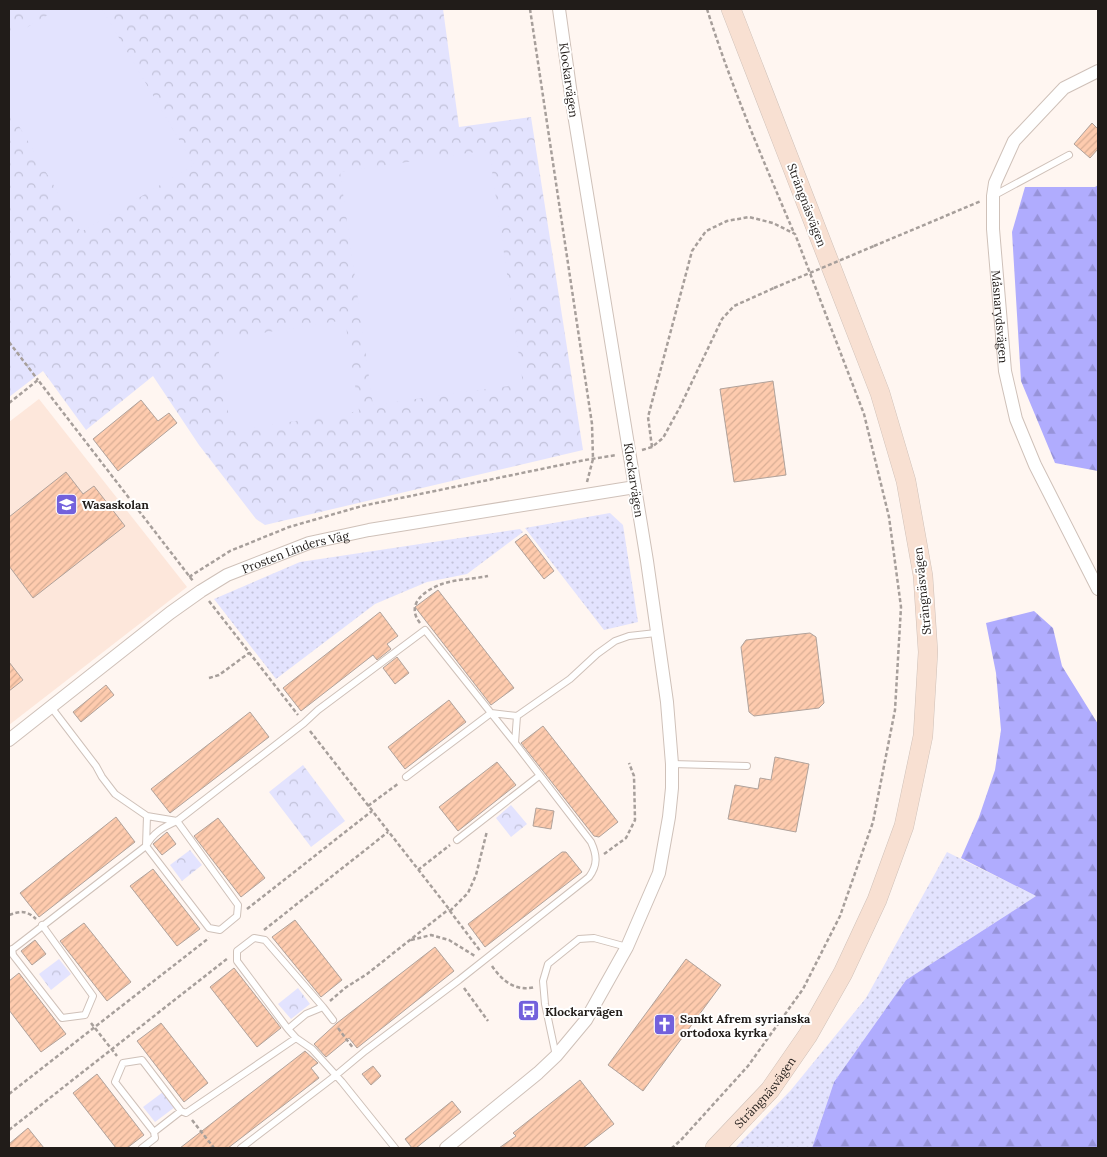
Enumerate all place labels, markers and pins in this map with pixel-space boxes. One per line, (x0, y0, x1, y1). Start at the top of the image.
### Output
school or university icon: Wasaskolan (54, 492, 78, 516)
place label: Wasaskolan (82, 497, 149, 512)
bus stop icon: Klockarvägen (517, 999, 541, 1023)
place label: Klockarvägen (545, 1004, 623, 1019)
place label: Sankt Afrem syrianska ortodoxa kyrka (680, 1011, 811, 1040)
church icon: Sankt Afrem syrianska ortodoxa kyrka (652, 1013, 676, 1037)

